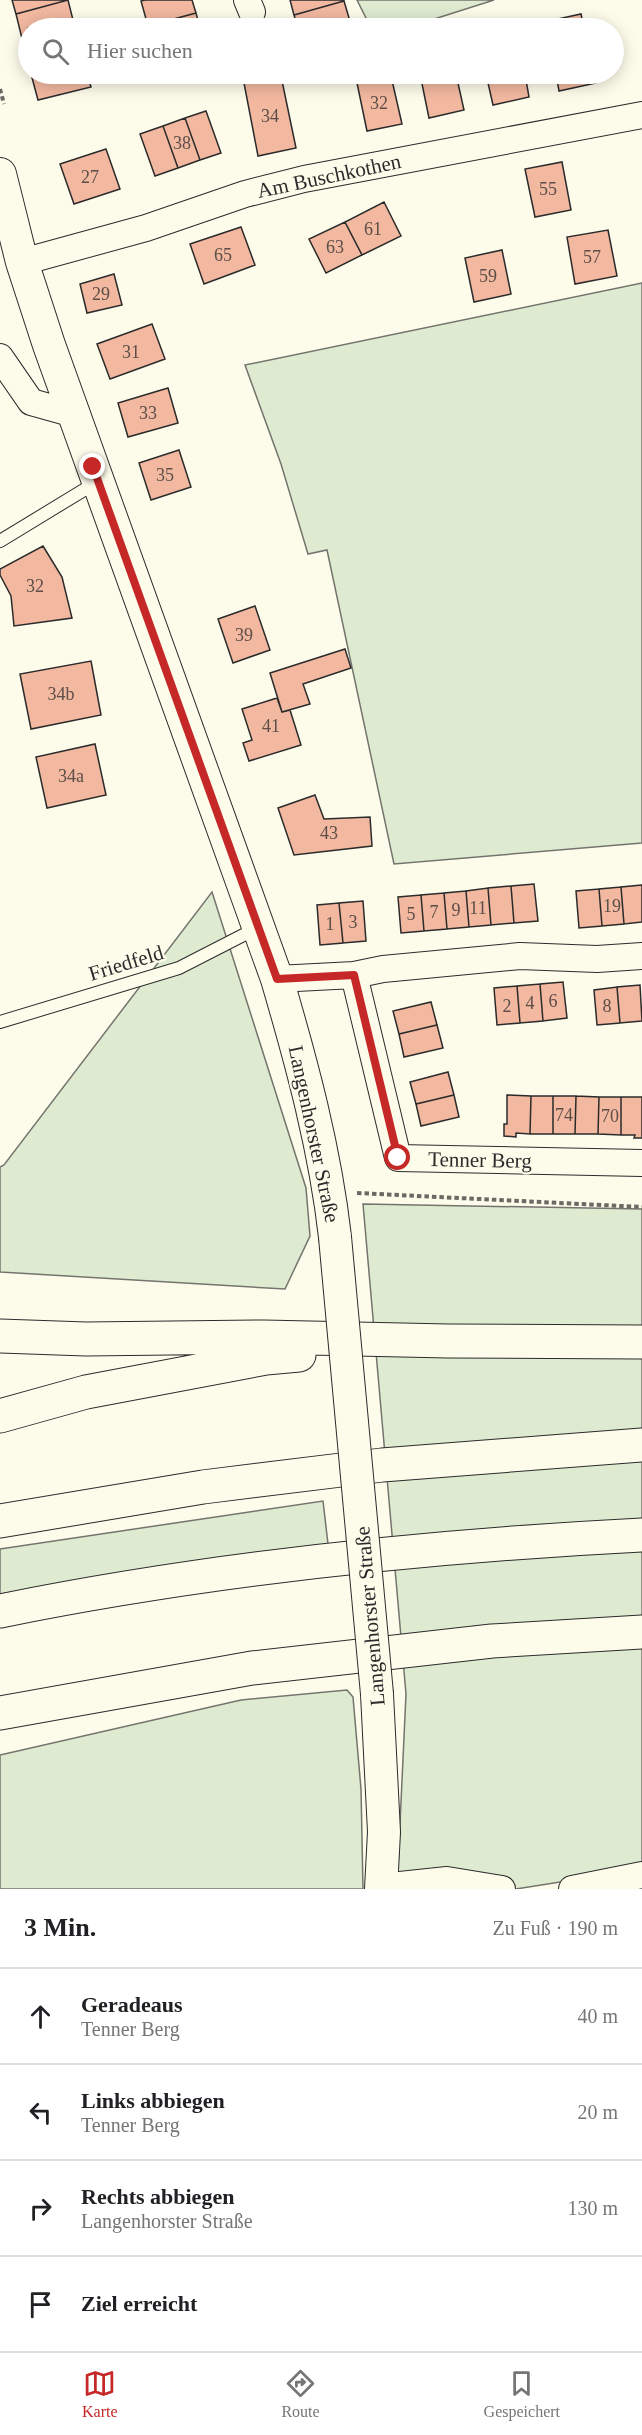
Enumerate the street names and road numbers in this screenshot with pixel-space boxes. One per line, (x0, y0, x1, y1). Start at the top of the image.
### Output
street label: Am Buschkothen (255, 149, 404, 203)
street label: Friedfeld (86, 940, 167, 986)
street label: Langenhorster Straße (284, 1043, 344, 1225)
street label: Tenner Berg (428, 1147, 533, 1173)
street label: Langenhorster Straße (350, 1525, 390, 1707)

